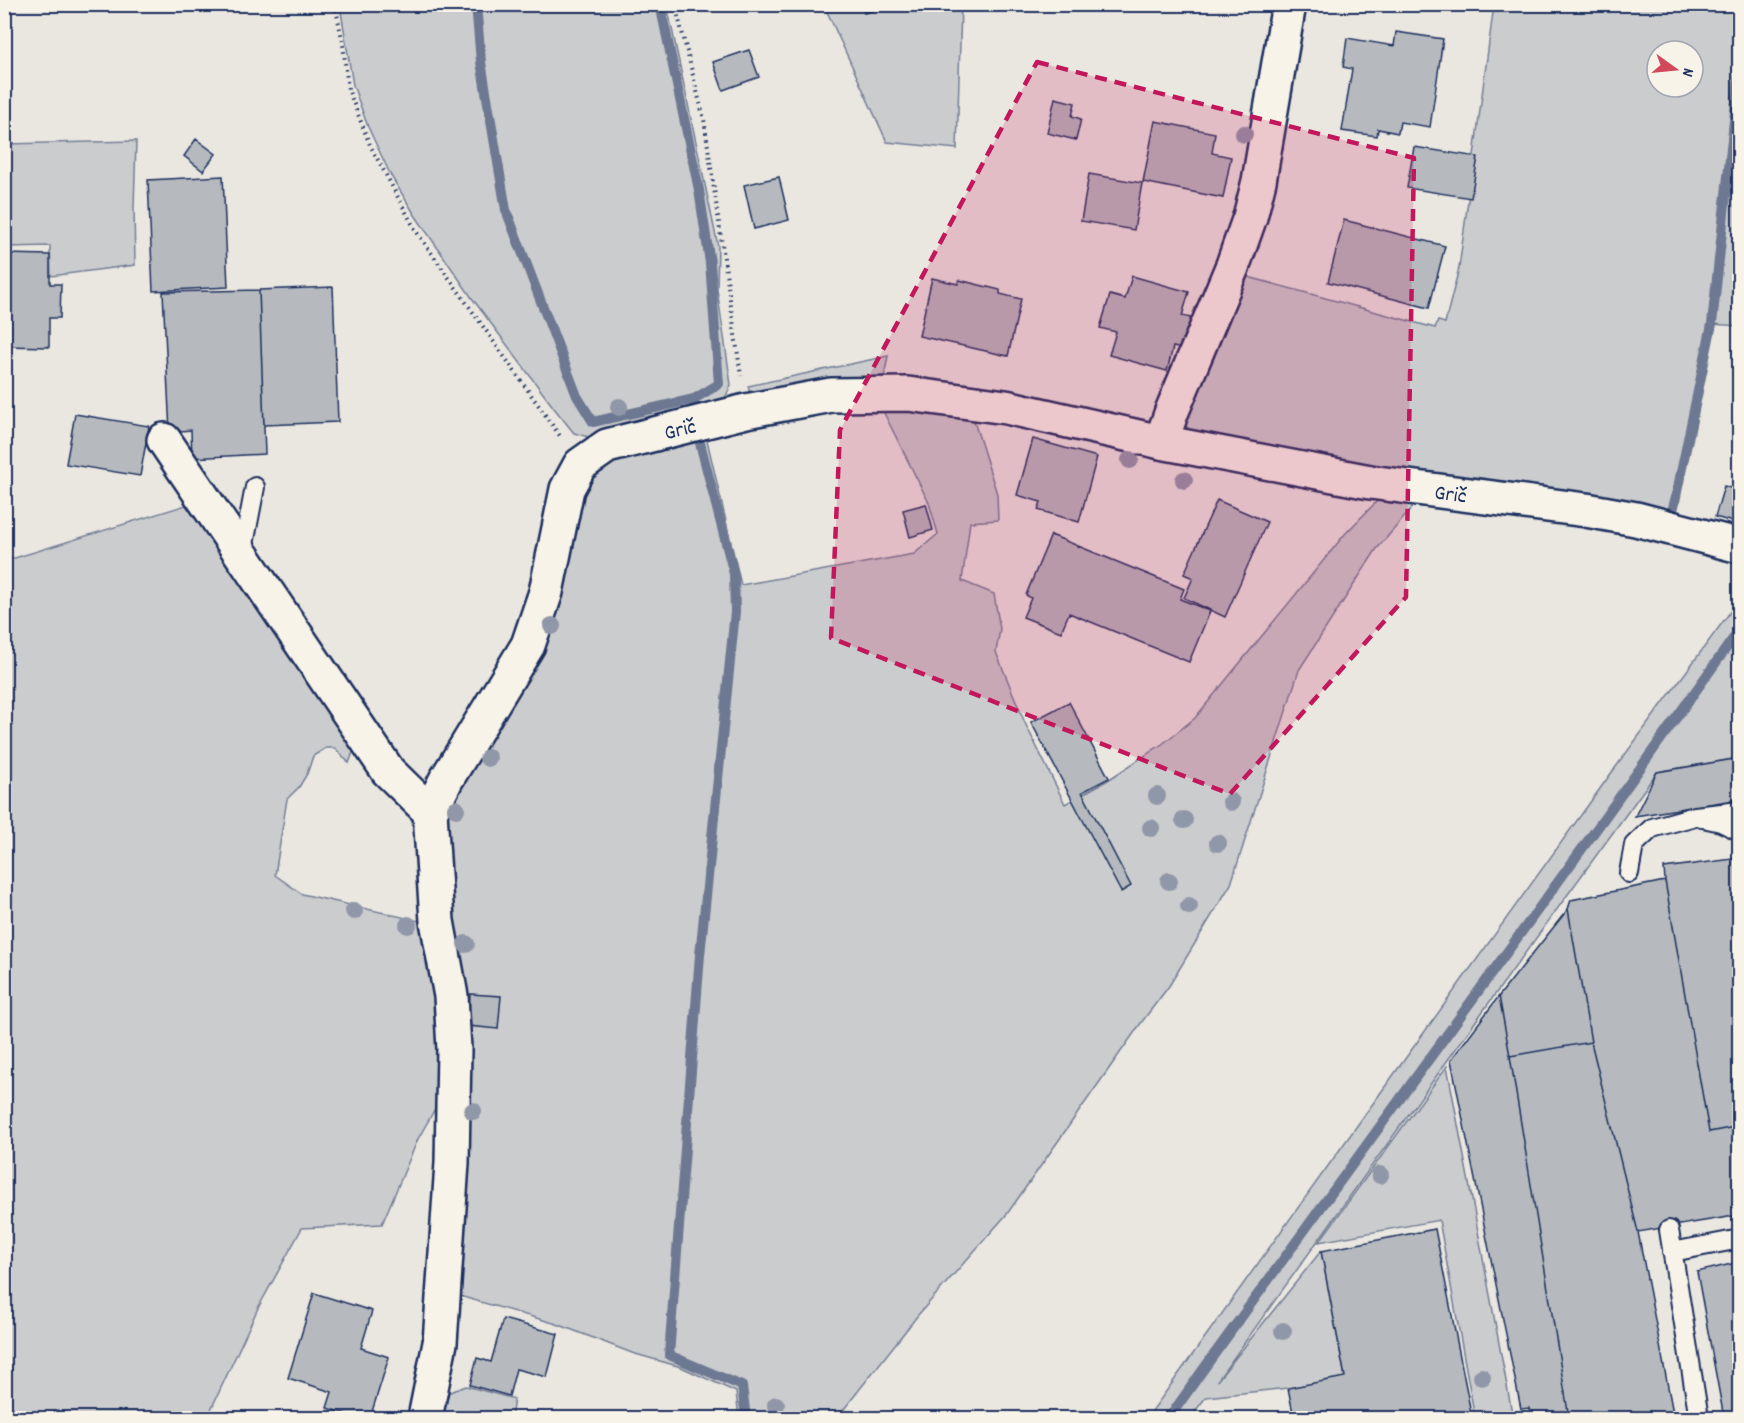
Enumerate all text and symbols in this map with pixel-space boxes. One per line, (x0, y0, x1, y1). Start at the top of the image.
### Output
north arrow (1645, 39, 1705, 99)
text: N (1675, 65, 1699, 79)
street label: Grič (661, 412, 700, 450)
street label: Grič (1432, 479, 1468, 513)

